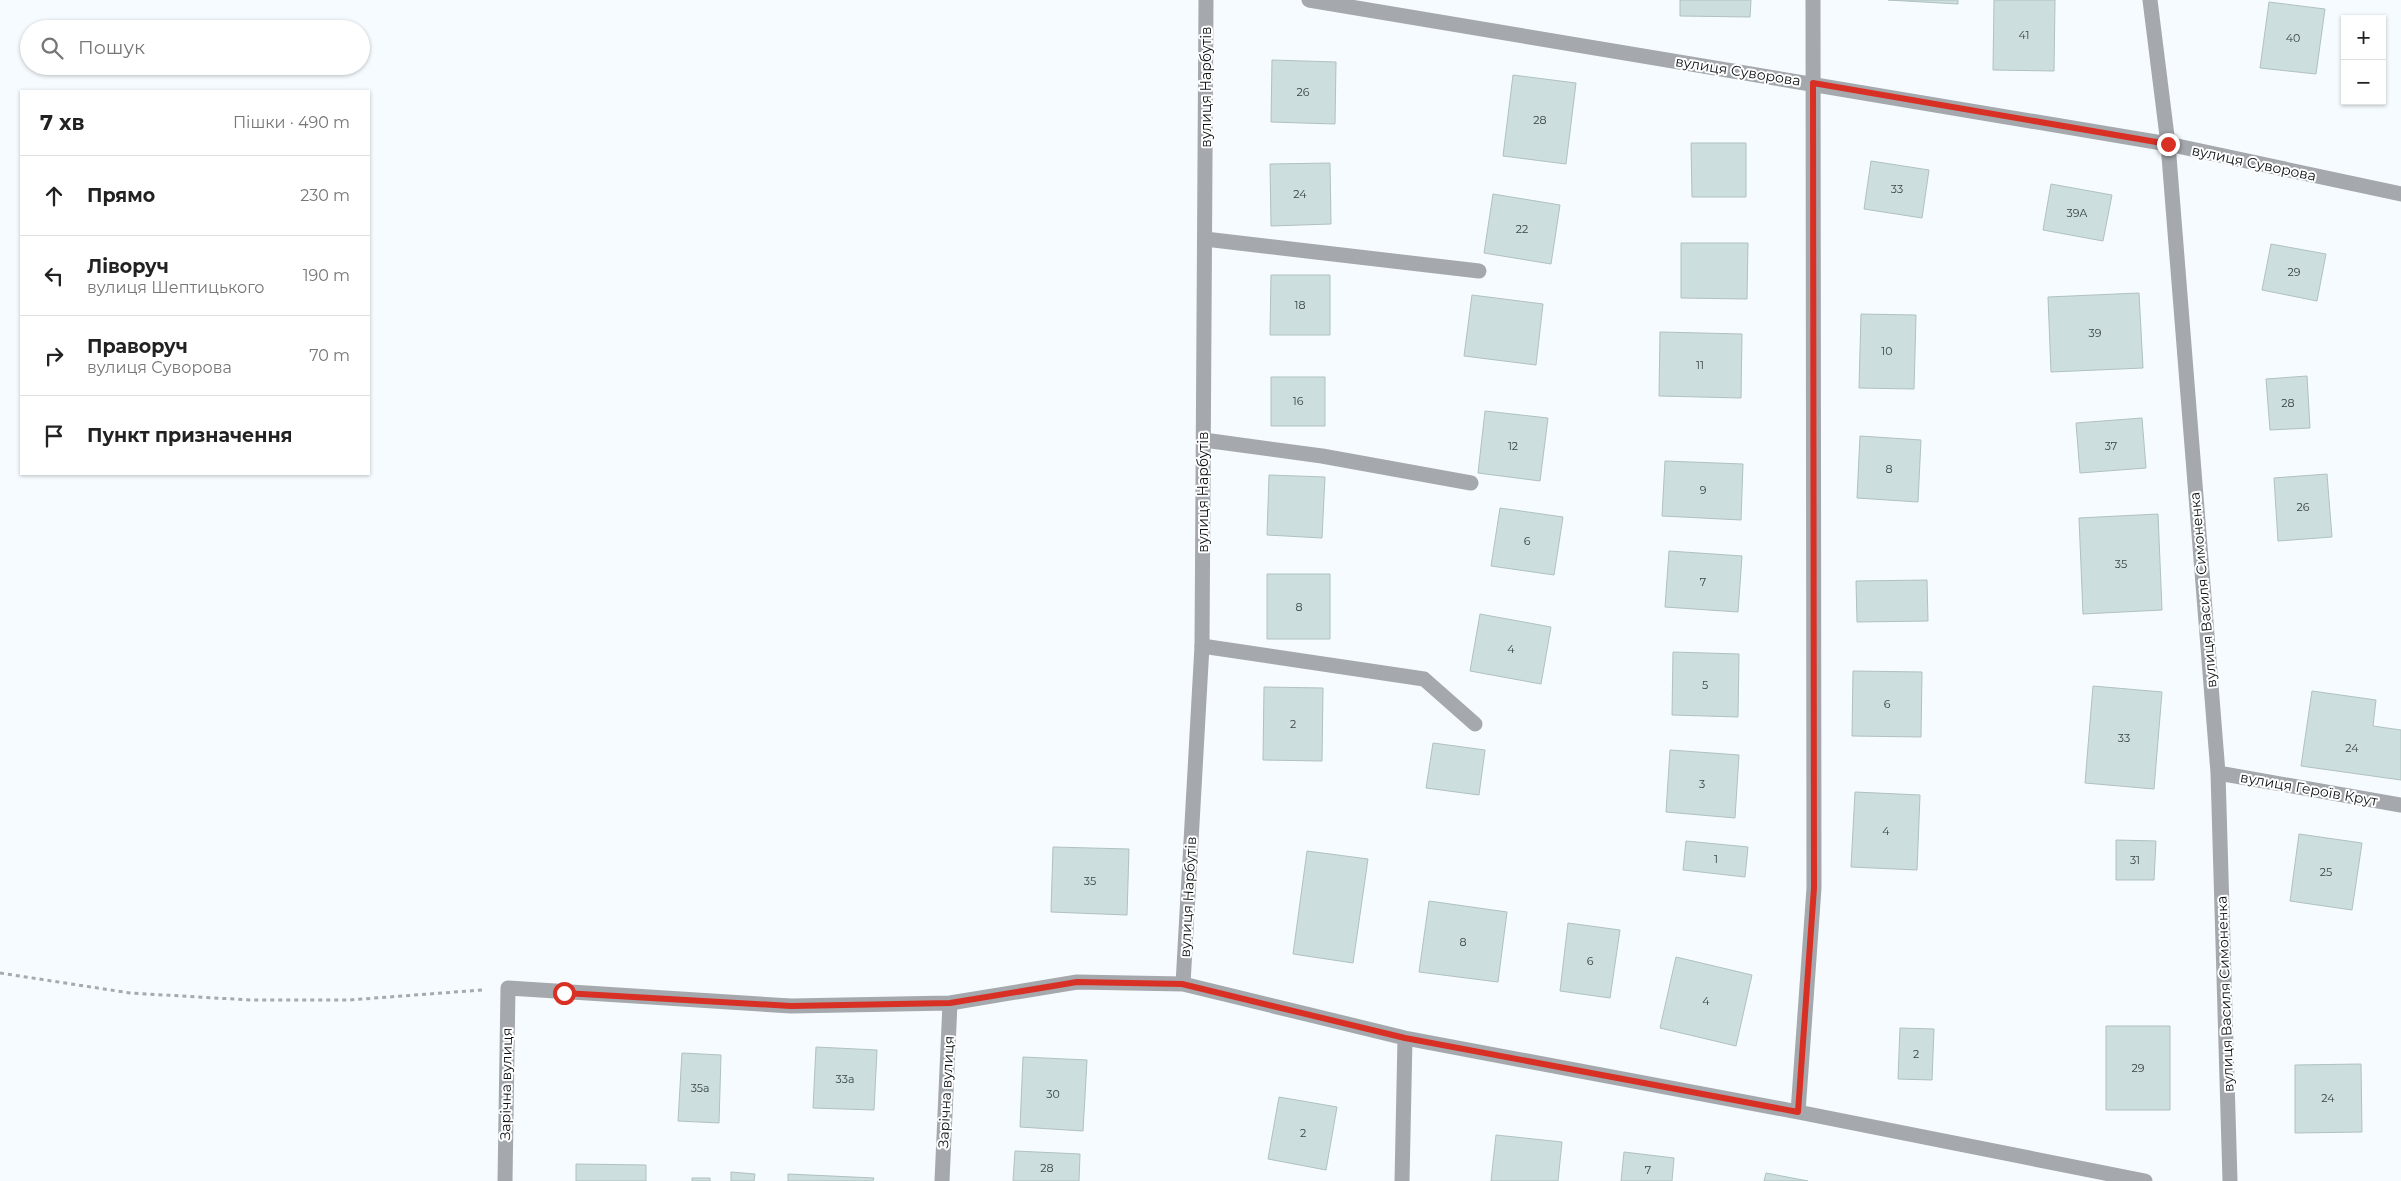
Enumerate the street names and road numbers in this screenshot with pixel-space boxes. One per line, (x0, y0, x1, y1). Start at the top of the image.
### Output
street label: вулиця Нарбутів (1197, 26, 1215, 148)
street label: вулиця Суворова (1674, 52, 1802, 90)
street label: вулиця Суворова (2190, 141, 2318, 185)
street label: вулиця Нарбутів (1194, 431, 1212, 553)
street label: вулиця Василя Симоненка (2185, 491, 2221, 689)
street label: вулиця Героїв Крут (2239, 768, 2379, 810)
street label: вулиця Нарбутів (1176, 836, 1200, 958)
street label: вулиця Василя Симоненка (2213, 895, 2237, 1093)
street label: Зарічна вулиця (496, 1028, 516, 1140)
street label: Зарічна вулиця (934, 1035, 958, 1149)

